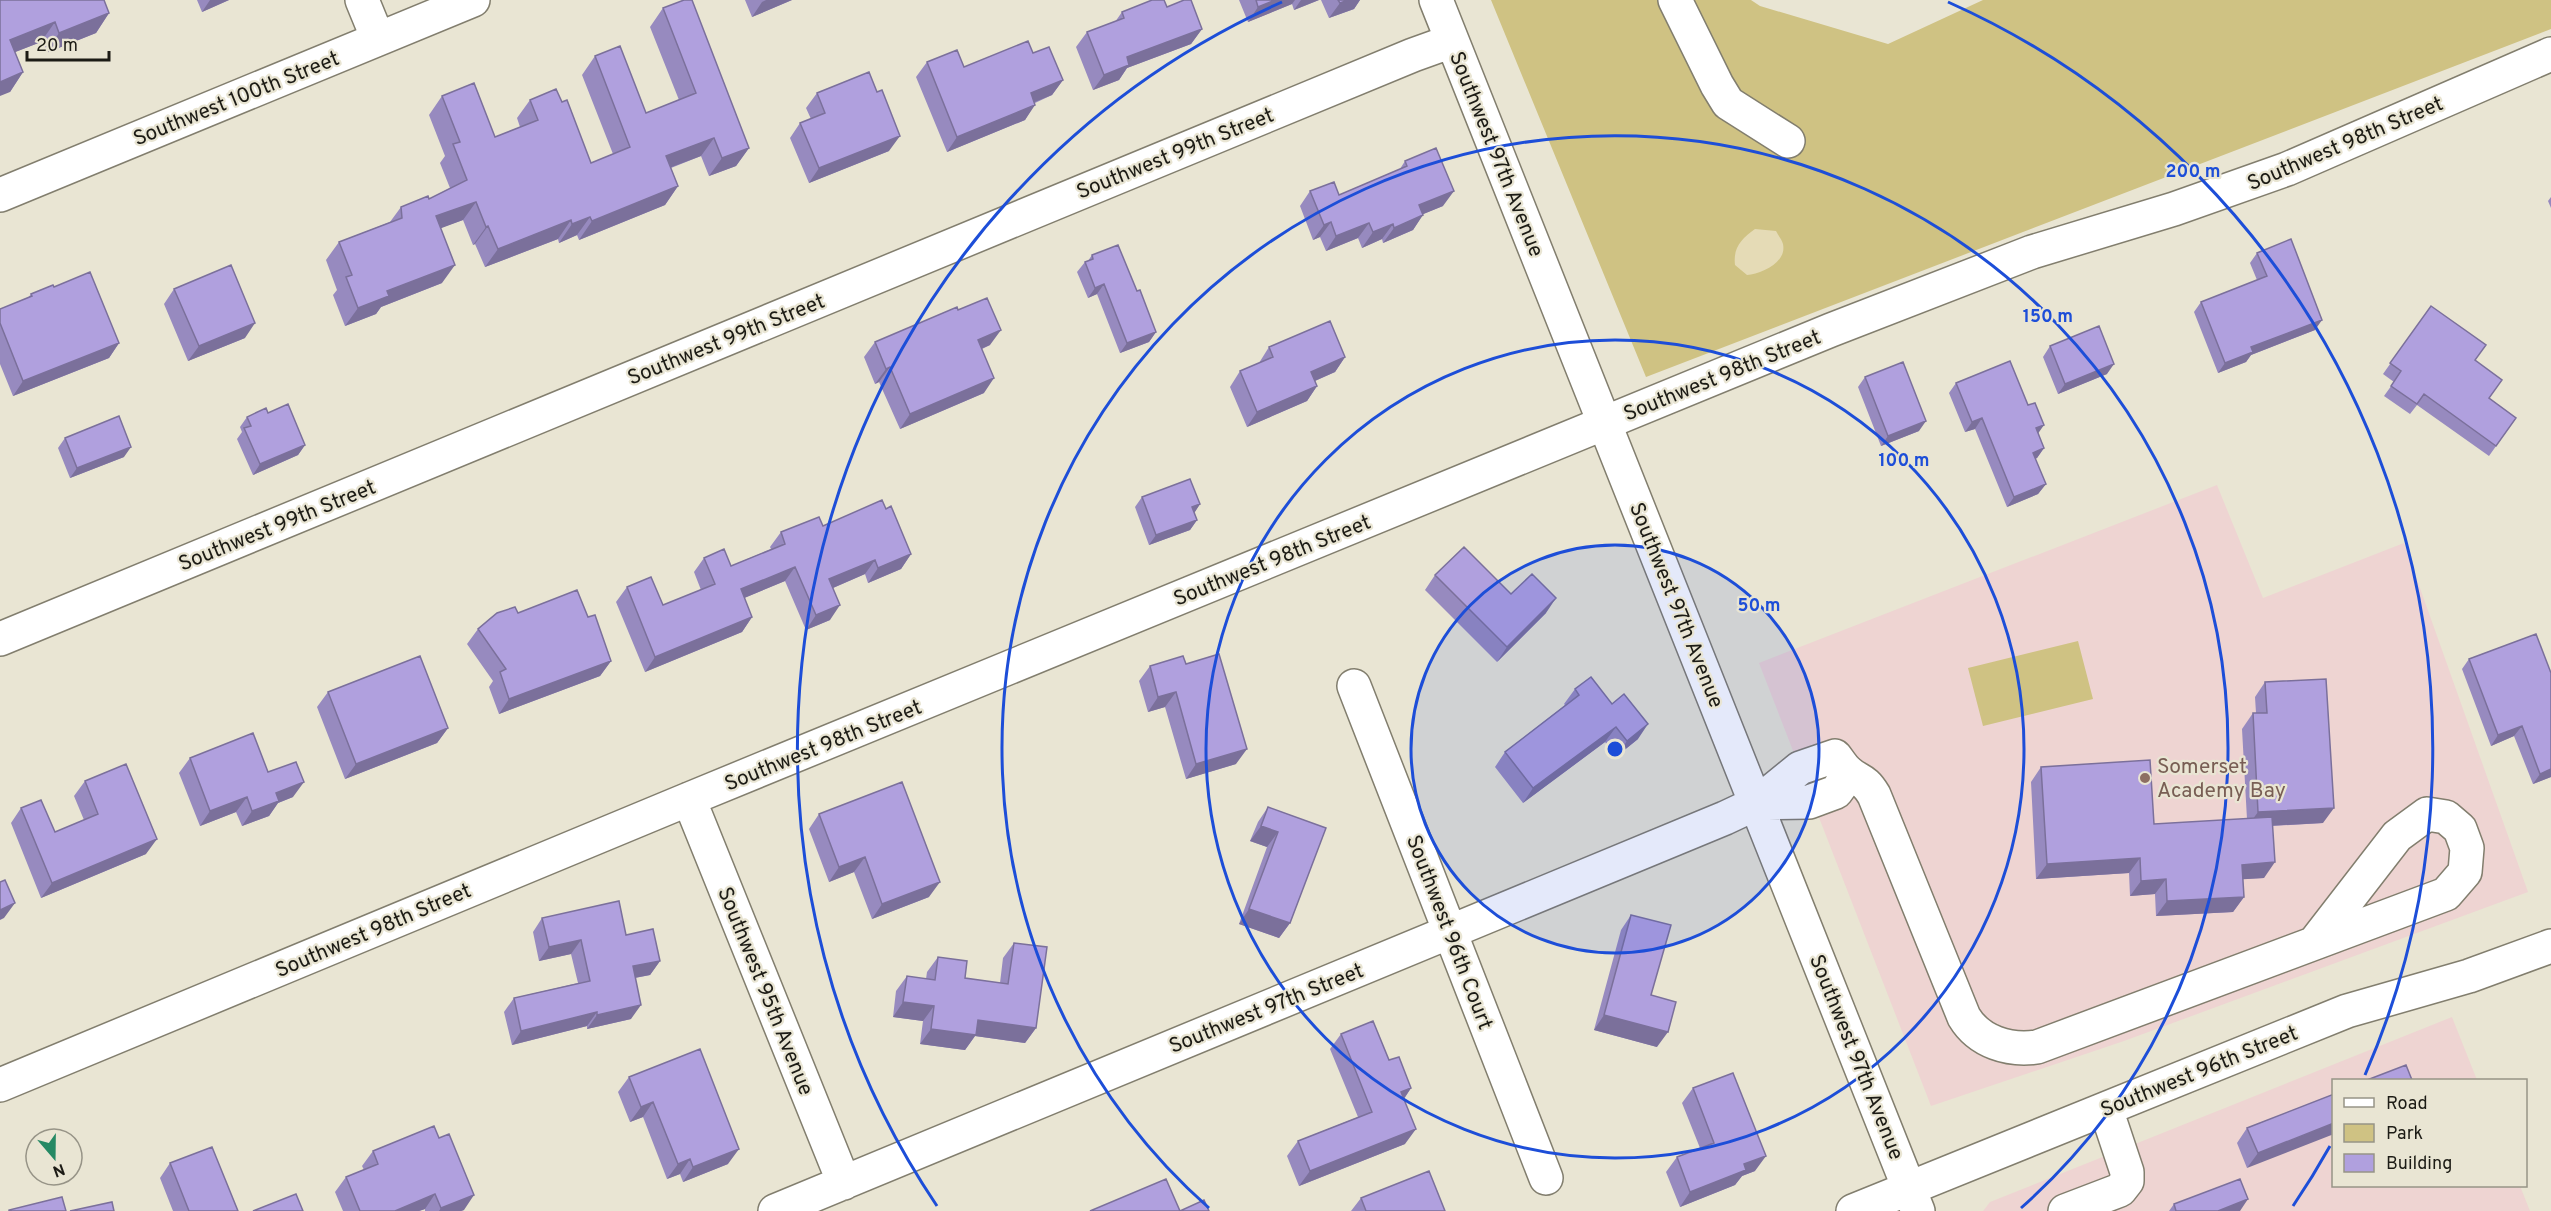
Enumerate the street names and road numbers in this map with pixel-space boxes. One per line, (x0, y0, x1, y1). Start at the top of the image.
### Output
street label: Southwest 100th Street (130, 46, 344, 153)
street label: Southwest 97th Avenue (1442, 48, 1549, 261)
street label: Southwest 98th Street (2243, 91, 2448, 198)
street label: Southwest 99th Street (1073, 102, 1278, 206)
street label: Southwest 99th Street (624, 288, 829, 392)
street label: Southwest 98th Street (1620, 324, 1825, 428)
street label: Southwest 99th Street (175, 474, 380, 578)
street label: Southwest 97th Avenue (1622, 499, 1729, 712)
street label: Southwest 98th Street (1170, 509, 1375, 613)
street label: Southwest 98th Street (721, 694, 926, 798)
street label: Southwest 96th Court (1399, 831, 1498, 1034)
street label: Southwest 98th Street (271, 878, 476, 985)
street label: Southwest 95th Avenue (710, 883, 819, 1100)
street label: Southwest 97th Avenue (1802, 951, 1909, 1164)
street label: Southwest 97th Street (1165, 958, 1368, 1061)
street label: Southwest 96th Street (2097, 1020, 2302, 1124)

